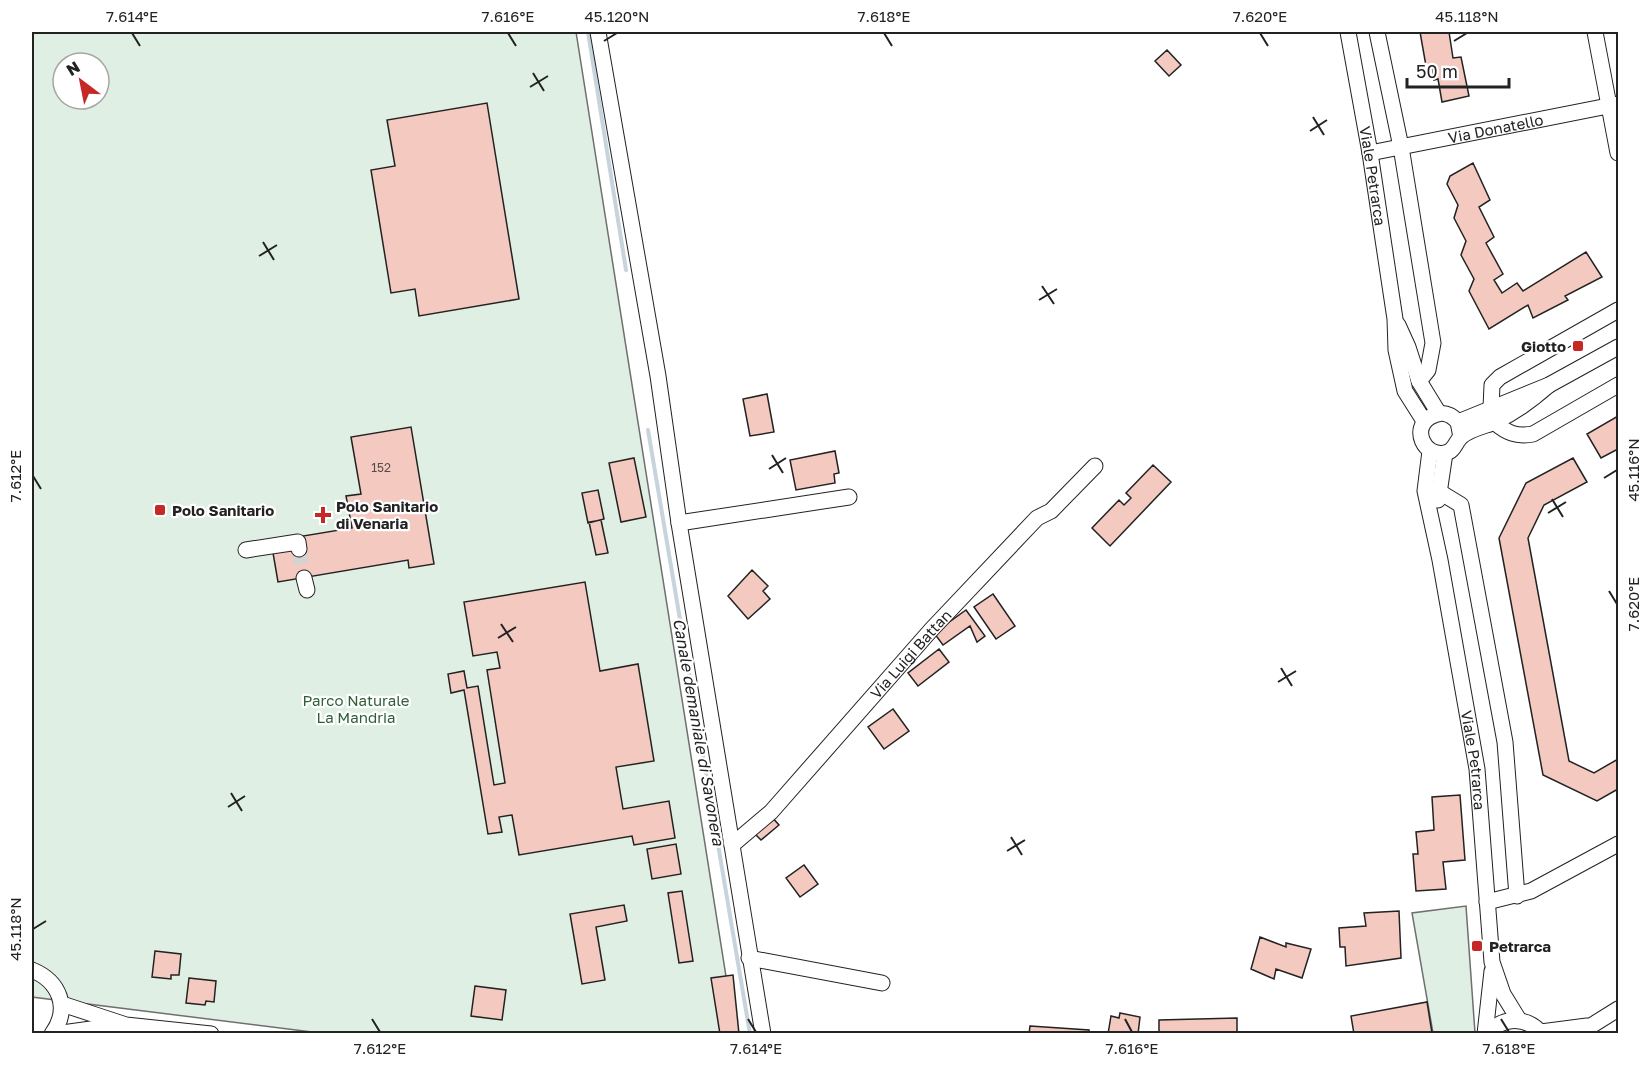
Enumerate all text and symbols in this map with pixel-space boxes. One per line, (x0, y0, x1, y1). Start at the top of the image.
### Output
text: 7.614°E (106, 7, 158, 25)
text: 7.616°E (482, 7, 534, 25)
text: 45.120°N (585, 7, 649, 25)
text: 7.618°E (858, 7, 910, 25)
text: 7.620°E (1233, 7, 1287, 25)
text: 45.118°N (1435, 7, 1499, 25)
north arrow (51, 51, 111, 111)
scale bar (1407, 51, 1509, 89)
text: N (63, 57, 84, 80)
text: 50 m (1416, 60, 1458, 82)
street label: Via Donatello (1446, 110, 1545, 146)
street label: Viale Petrarca (1356, 125, 1390, 227)
place label: Giotto (1521, 337, 1566, 355)
marker: Giotto (1571, 339, 1585, 353)
text: 45.116°N (1624, 438, 1642, 502)
text: 7.612°E (6, 450, 24, 502)
house number: 152 (371, 460, 391, 475)
place label: Polo Sanitario di Venaria (336, 497, 438, 532)
place label: Polo Sanitario (172, 501, 274, 519)
marker: Polo Sanitario (153, 503, 167, 517)
marker: Polo Sanitario di Venaria (314, 506, 332, 524)
text: 7.620°E (1624, 577, 1642, 631)
street label: Via Luigi Battan (866, 606, 955, 702)
water label: Canale demaniale di Savonera (669, 617, 729, 848)
park label: Parco Naturale La Mandria (302, 691, 410, 726)
street label: Viale Petrarca (1458, 709, 1489, 811)
text: 45.118°N (6, 897, 24, 961)
place label: Petrarca (1489, 937, 1551, 955)
marker: Petrarca (1470, 939, 1484, 953)
text: 7.612°E (354, 1039, 406, 1057)
text: 7.614°E (730, 1039, 782, 1057)
text: 7.616°E (1106, 1039, 1158, 1057)
text: 7.618°E (1483, 1039, 1535, 1057)

